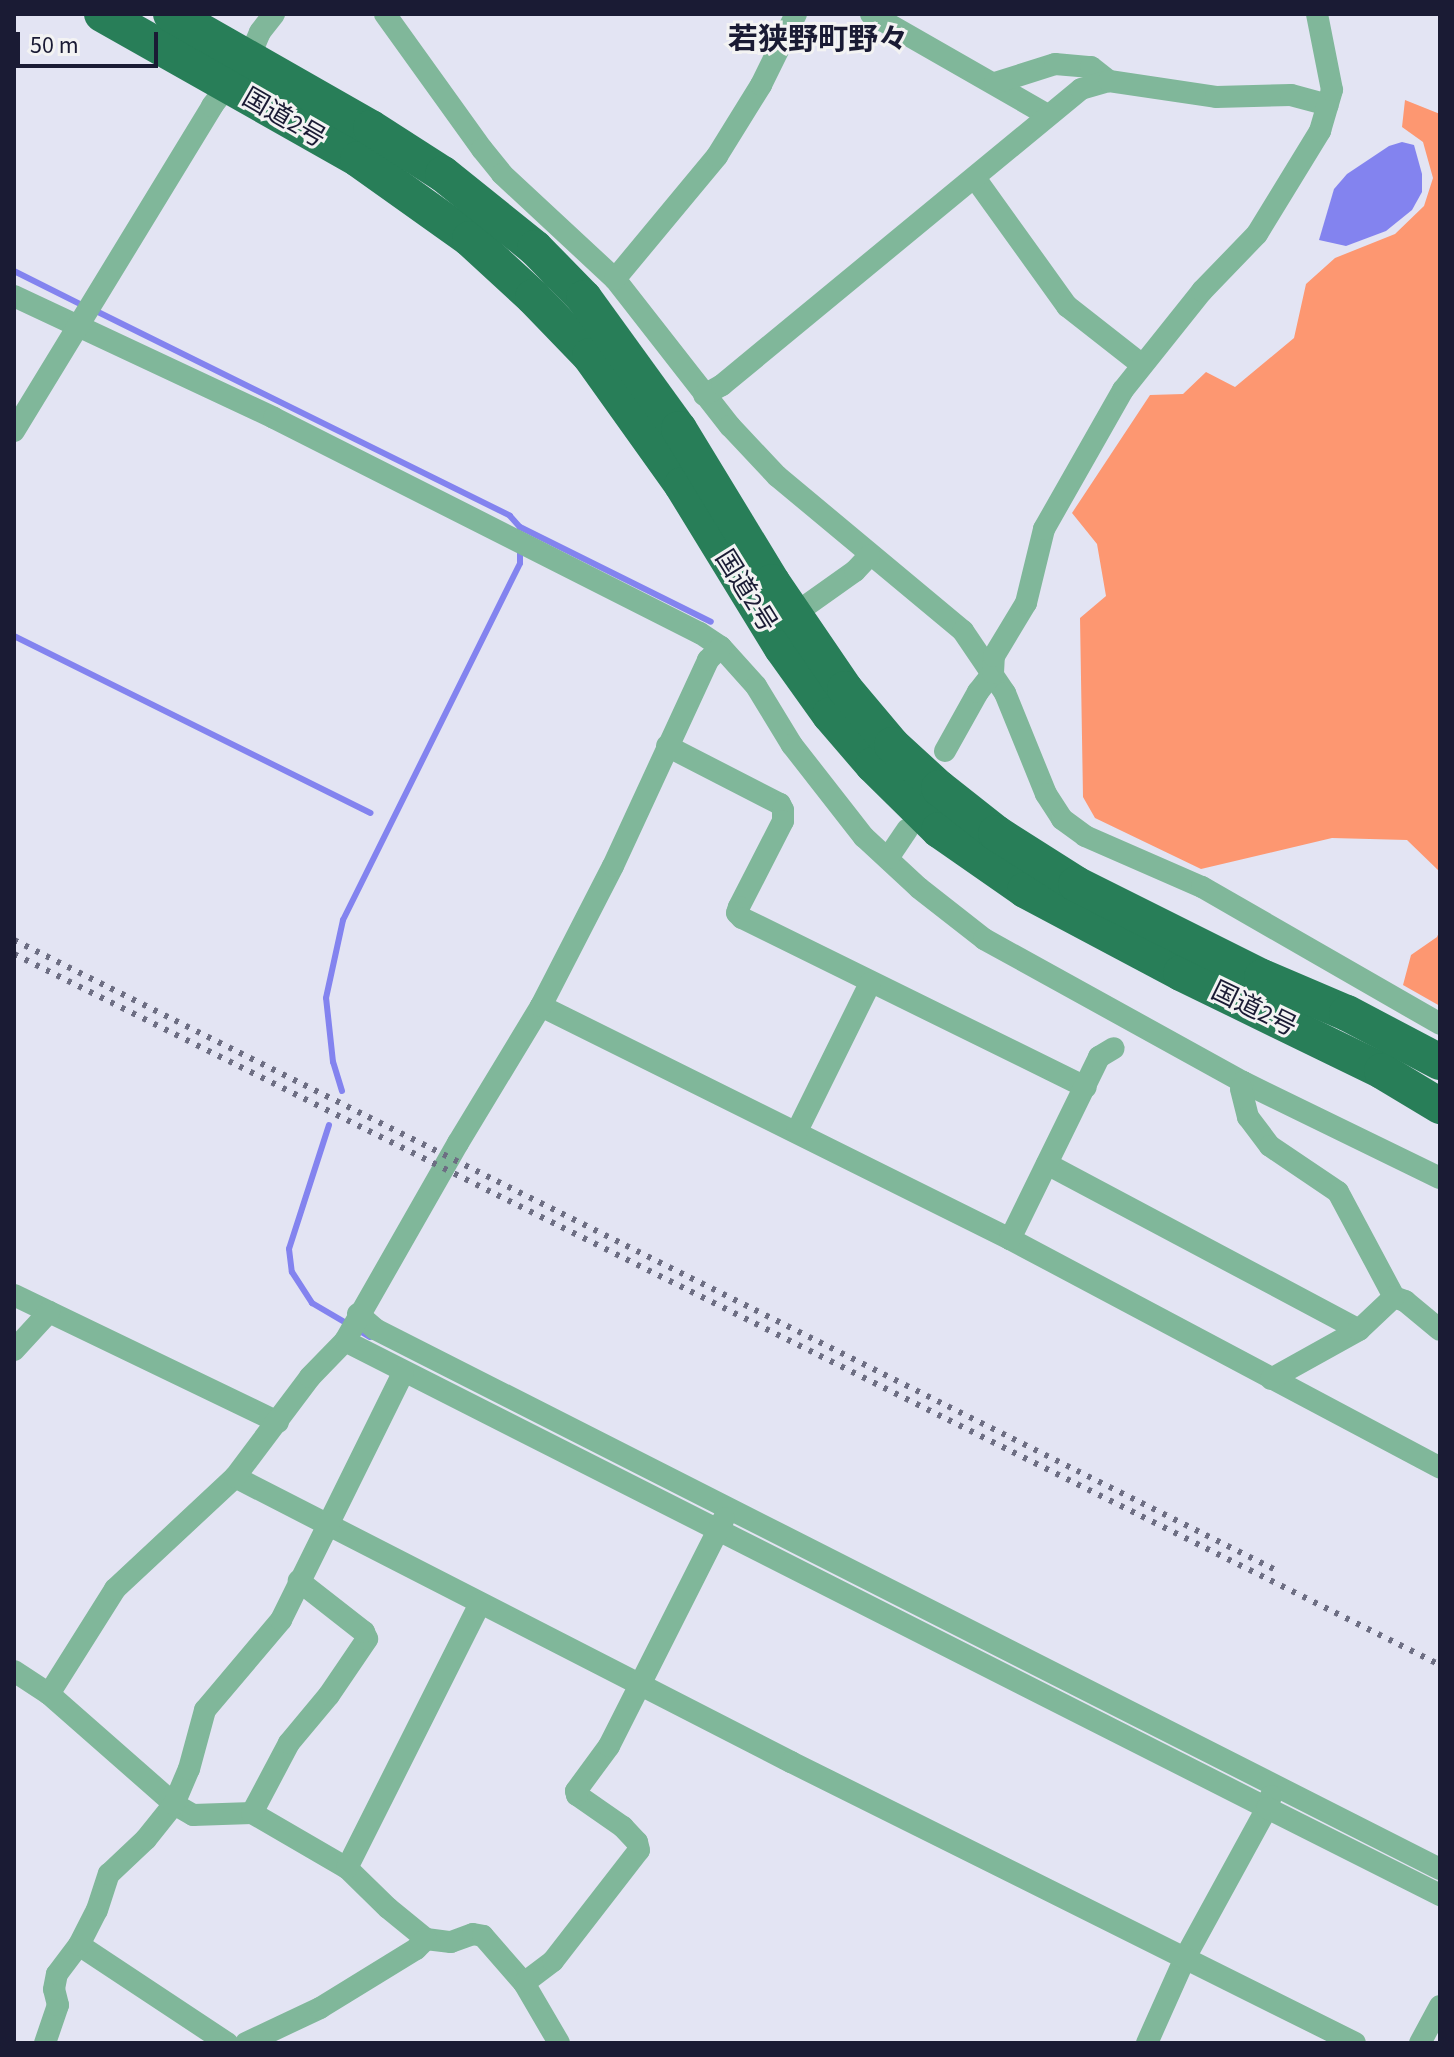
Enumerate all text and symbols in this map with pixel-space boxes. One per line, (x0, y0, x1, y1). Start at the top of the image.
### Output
scale bar (20, 16, 162, 66)
district label: 若狭野町野々 (728, 22, 908, 58)
text: 50 m (30, 28, 79, 63)
street label: 国道2号 (237, 82, 331, 154)
street label: 国道2号 (709, 544, 783, 638)
street label: 国道2号 (1206, 975, 1302, 1043)

